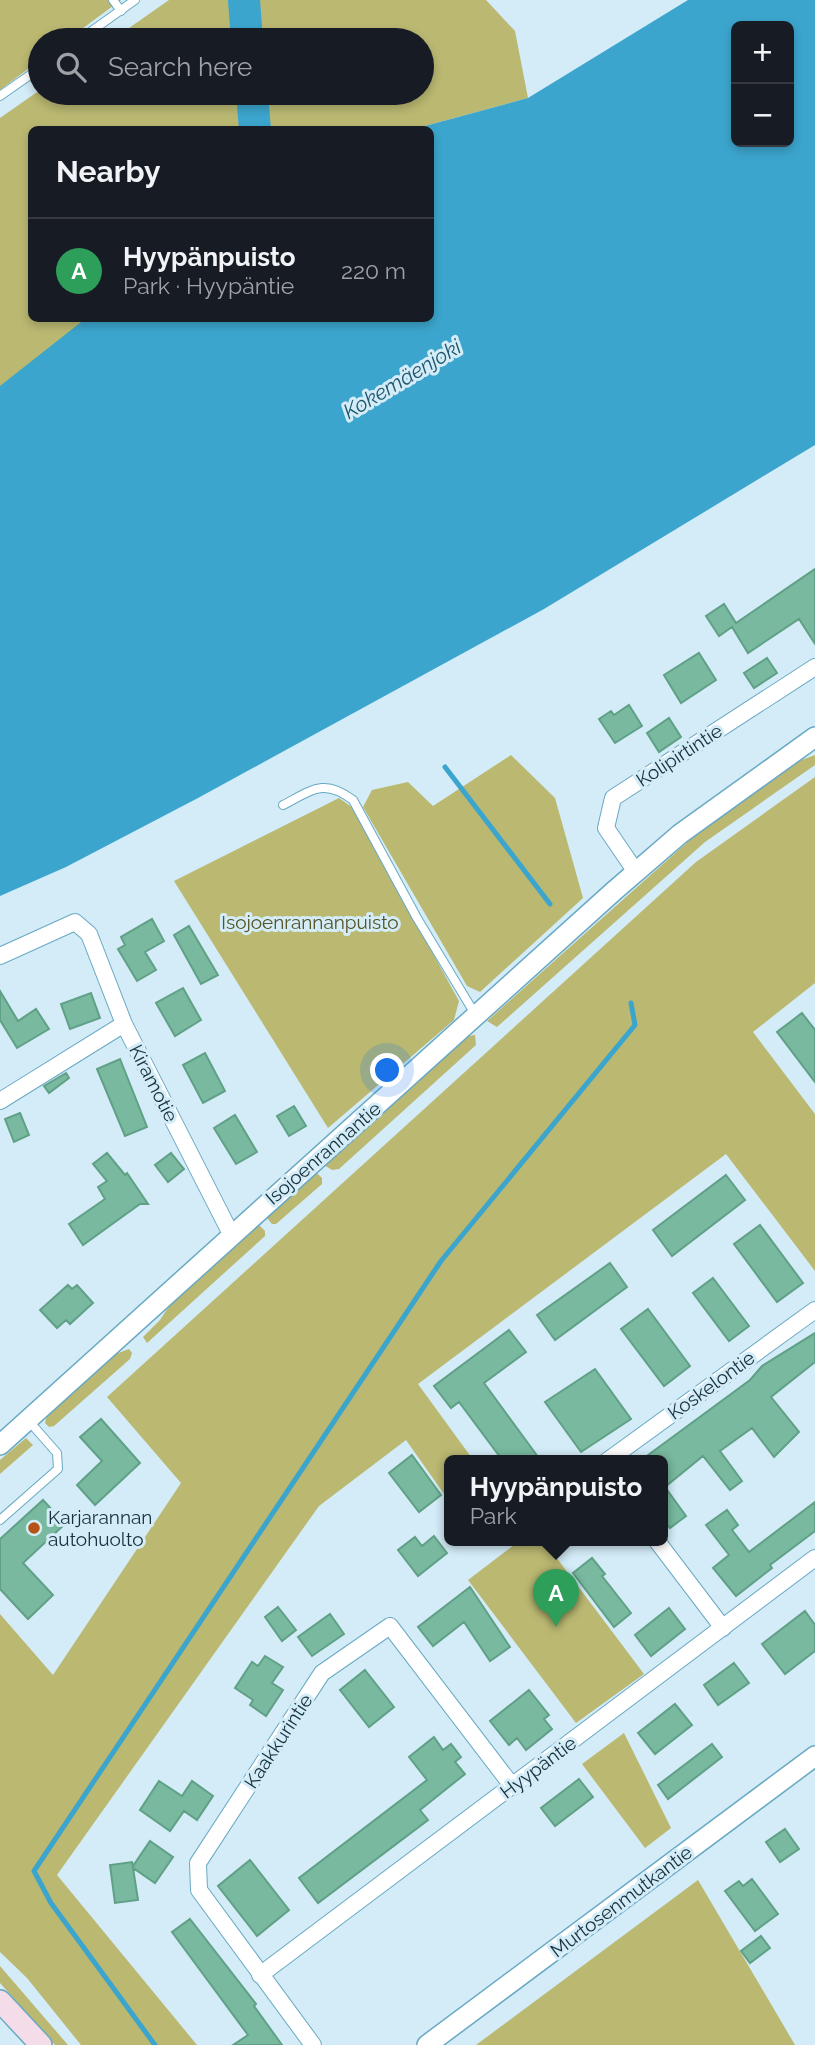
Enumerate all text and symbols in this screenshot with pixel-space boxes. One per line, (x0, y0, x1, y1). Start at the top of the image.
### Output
map controls (731, 21, 794, 147)
button: + (731, 21, 794, 84)
search box (28, 28, 434, 105)
icon: search (52, 48, 90, 86)
text: Search here (108, 52, 252, 82)
button: − (731, 84, 794, 147)
text: Nearby (56, 154, 160, 189)
text: Hyypänpuisto (123, 242, 296, 272)
text: A (71, 257, 87, 284)
text: 220 m (341, 257, 406, 284)
text: Park · Hyypäntie (123, 272, 294, 299)
water label: Kokemäenjoki (339, 334, 466, 424)
street label: Kolipirtintie (632, 719, 726, 791)
park label: Isojoenrannanpuisto (221, 911, 399, 933)
street label: Kiramotie (125, 1041, 183, 1125)
your location (370, 1053, 404, 1087)
street label: Isojoenrannantie (261, 1097, 385, 1209)
street label: Koskelontie (663, 1346, 759, 1424)
popup (444, 1455, 668, 1546)
text: Hyypänpuisto (470, 1472, 642, 1502)
text: Park (470, 1502, 517, 1529)
place label: Karjarannan autohuolto (48, 1506, 152, 1550)
marker: Karjarannan autohuolto (26, 1520, 42, 1536)
pin: A (533, 1569, 579, 1627)
street label: Kaakkurintie (239, 1690, 317, 1792)
street label: Hyypäntie (496, 1731, 580, 1803)
street label: Murtosenmutkantie (546, 1841, 696, 1961)

